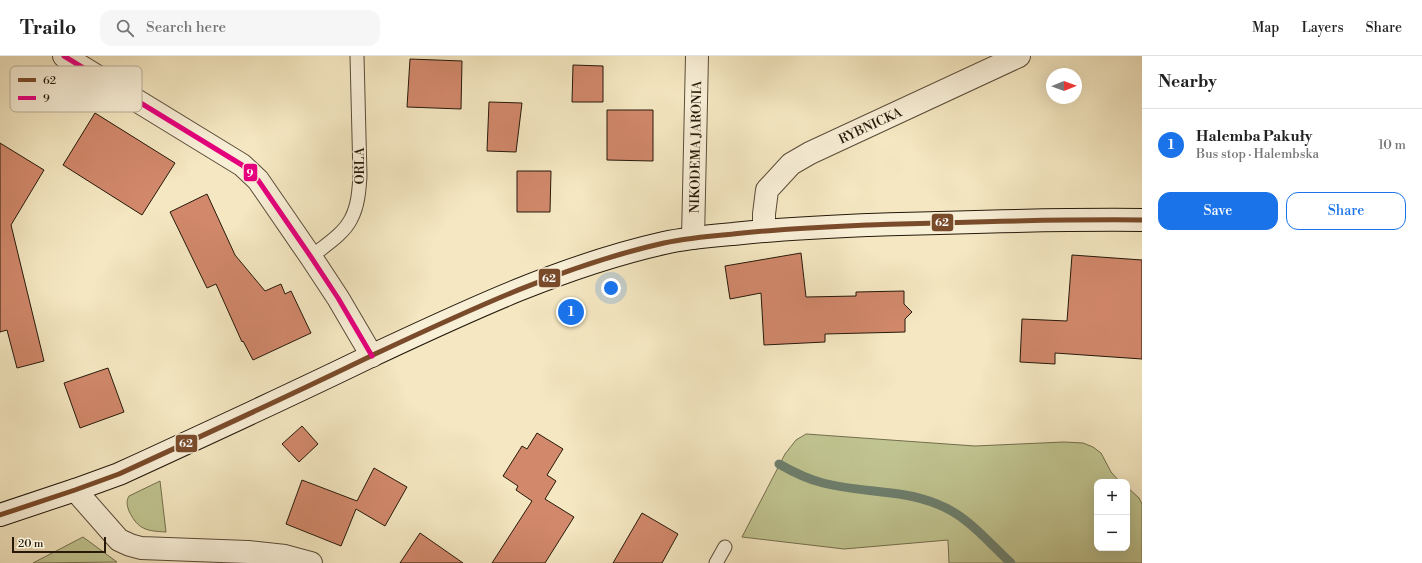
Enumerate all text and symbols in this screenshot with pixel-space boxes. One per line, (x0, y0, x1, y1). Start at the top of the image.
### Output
search box (100, 10, 380, 46)
text: Trailo (20, 16, 76, 40)
icon: search (114, 17, 136, 39)
text: Search here (146, 18, 226, 37)
text: Map (1252, 19, 1279, 37)
text: Layers (1301, 19, 1344, 37)
text: Share (1366, 19, 1402, 37)
legend (10, 66, 142, 112)
north arrow (1046, 68, 1082, 104)
text: Nearby (1158, 71, 1217, 93)
text: 62 (43, 74, 56, 88)
street label: NIKODEMA JARONIA (687, 79, 705, 214)
text: 9 (43, 92, 50, 106)
street label: RYBNICKA (836, 104, 906, 148)
text: Halemba Pakuły (1196, 127, 1312, 146)
text: 1 (1168, 137, 1174, 153)
text: 10 m (1378, 137, 1406, 153)
street label: ORLA (352, 146, 368, 185)
text: Bus stop · Halembska (1196, 146, 1319, 162)
line badge: 9 (243, 163, 258, 182)
text: 9 (247, 167, 254, 181)
button: Save (1158, 192, 1278, 230)
button: Share (1286, 192, 1406, 230)
line badge: 62 (931, 213, 954, 232)
text: 62 (935, 216, 949, 230)
line badge: 62 (538, 268, 561, 288)
text: 62 (542, 272, 556, 286)
your location (601, 278, 621, 298)
pin: 1 (558, 297, 584, 327)
line badge: 62 (175, 434, 198, 453)
text: 62 (179, 437, 193, 451)
map controls (1094, 479, 1130, 551)
button: + (1094, 479, 1130, 515)
button: − (1094, 515, 1130, 551)
scale bar (12, 535, 106, 554)
text: 20 m (18, 537, 43, 551)

